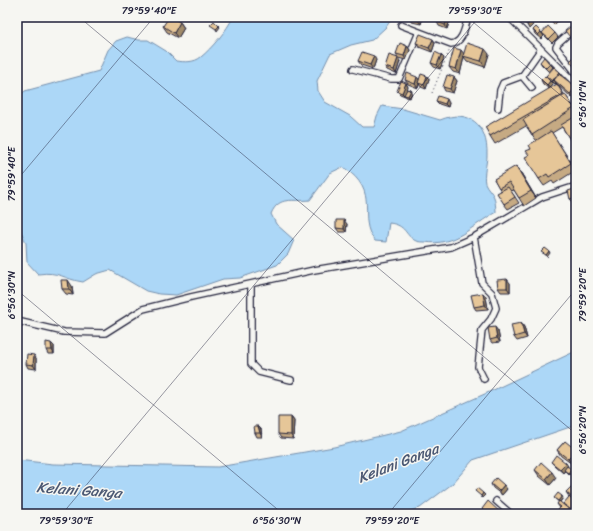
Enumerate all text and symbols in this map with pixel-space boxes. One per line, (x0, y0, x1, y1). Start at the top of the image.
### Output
text: 79°59'40"E (122, 2, 178, 20)
text: 79°59'30"E (448, 2, 503, 20)
text: 6°56'10"N (574, 80, 592, 128)
text: 79°59'40"E (3, 145, 21, 201)
text: 79°59'20"E (574, 267, 592, 322)
text: 6°56'30"N (3, 271, 21, 319)
text: 6°56'20"N (574, 406, 592, 454)
water label: Kelani Ganga (354, 435, 445, 490)
water label: Kelani Ganga (36, 474, 125, 506)
text: 79°59'30"E (39, 512, 94, 530)
text: 6°56'30"N (253, 512, 301, 530)
text: 79°59'20"E (365, 512, 420, 530)

